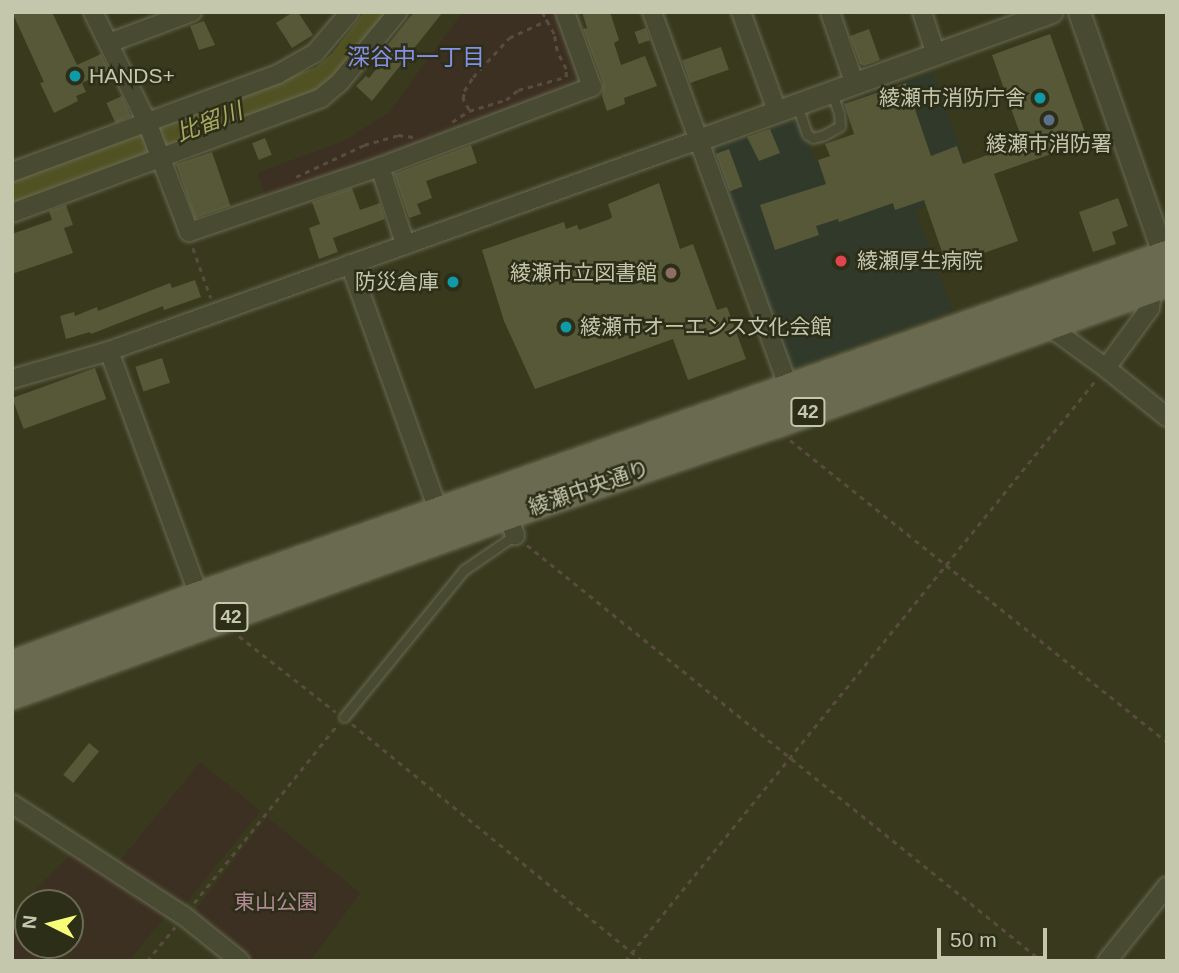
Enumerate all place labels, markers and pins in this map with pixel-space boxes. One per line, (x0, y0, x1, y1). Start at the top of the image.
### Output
place label: HANDS+ (89, 63, 175, 89)
marker: HANDS+ (67, 68, 83, 84)
place label: 綾瀬市消防庁舎 (879, 85, 1026, 111)
marker: 綾瀬市消防庁舎 (1032, 90, 1048, 106)
marker: 綾瀬市消防署 (1041, 112, 1057, 128)
place label: 綾瀬市消防署 (986, 131, 1112, 157)
place label: 綾瀬厚生病院 (857, 248, 983, 274)
marker: 綾瀬厚生病院 (831, 251, 851, 271)
place label: 綾瀬市立図書館 (510, 260, 657, 286)
marker: 綾瀬市立図書館 (663, 265, 679, 281)
place label: 防災倉庫 (355, 269, 439, 295)
marker: 防災倉庫 (445, 274, 461, 290)
place label: 綾瀬市オーエンス文化会館 (580, 314, 832, 340)
marker: 綾瀬市オーエンス文化会館 (558, 319, 574, 335)

